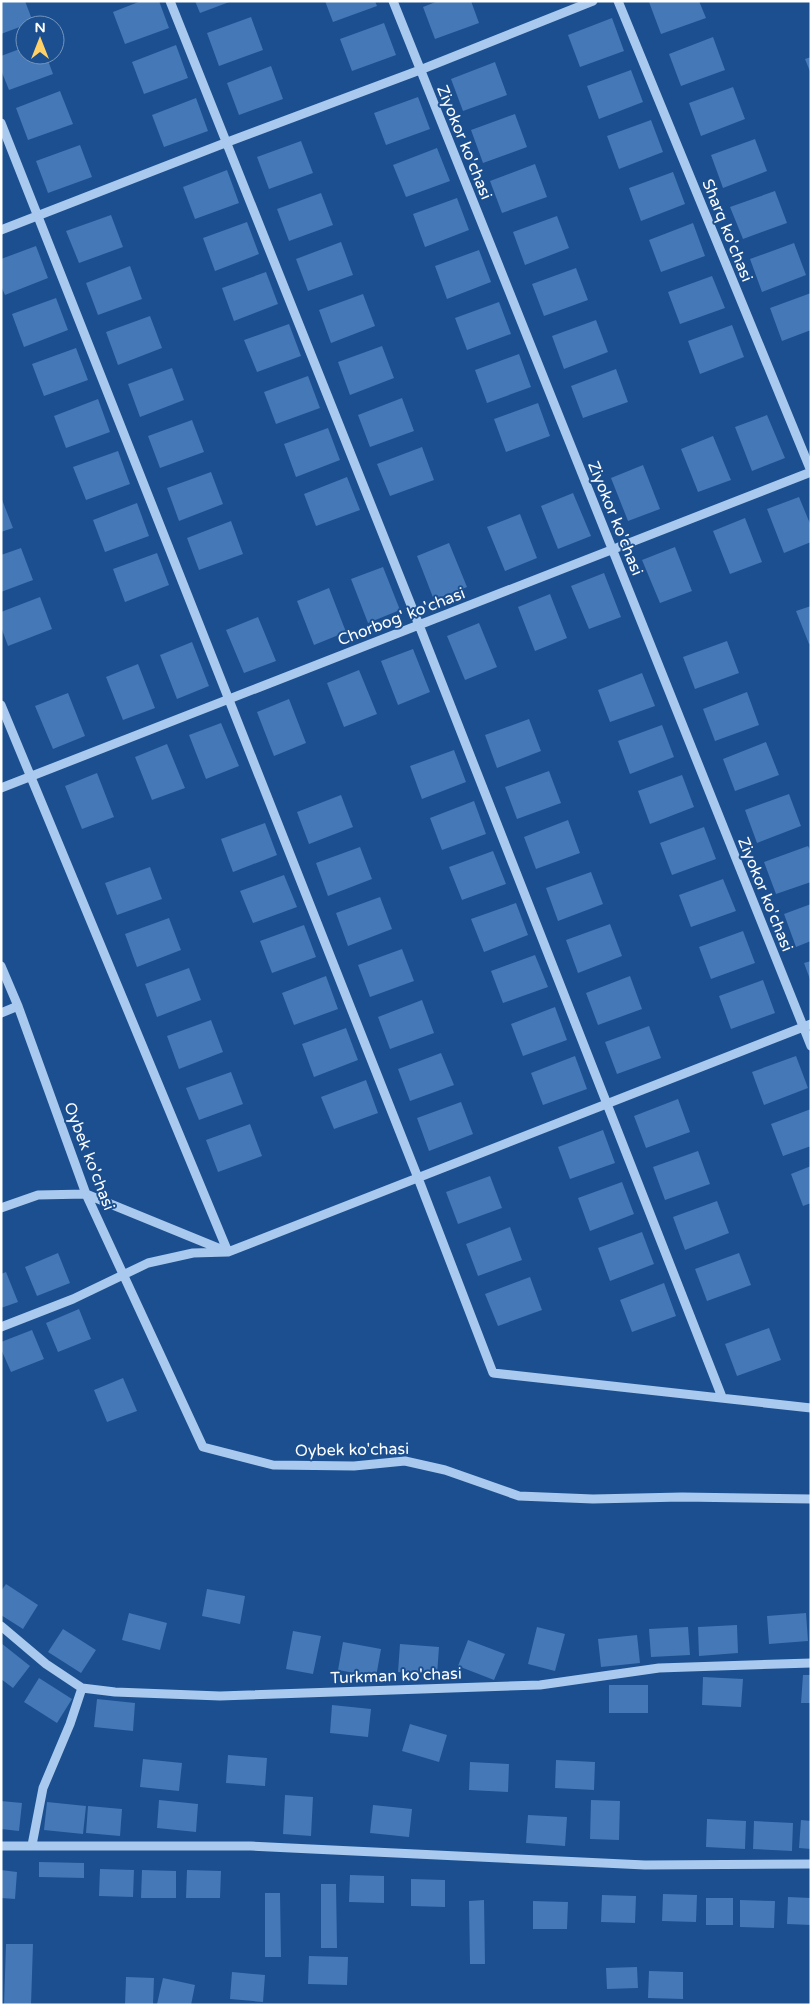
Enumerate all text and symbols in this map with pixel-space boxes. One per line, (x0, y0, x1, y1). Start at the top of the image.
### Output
north arrow (15, 15, 65, 65)
text: N (34, 19, 46, 36)
street label: Ziyokor ko'chasi (432, 82, 496, 202)
street label: Sharq ko'chasi (697, 176, 757, 285)
street label: Ziyokor ko'chasi (583, 458, 647, 578)
street label: Chorbog' ko'chasi (335, 583, 468, 650)
street label: Ziyokor ko'chasi (733, 834, 797, 954)
street label: Oybek ko'chasi (59, 1099, 119, 1213)
street label: Oybek ko'chasi (295, 1439, 409, 1461)
street label: Turkman ko'chasi (330, 1664, 462, 1688)

